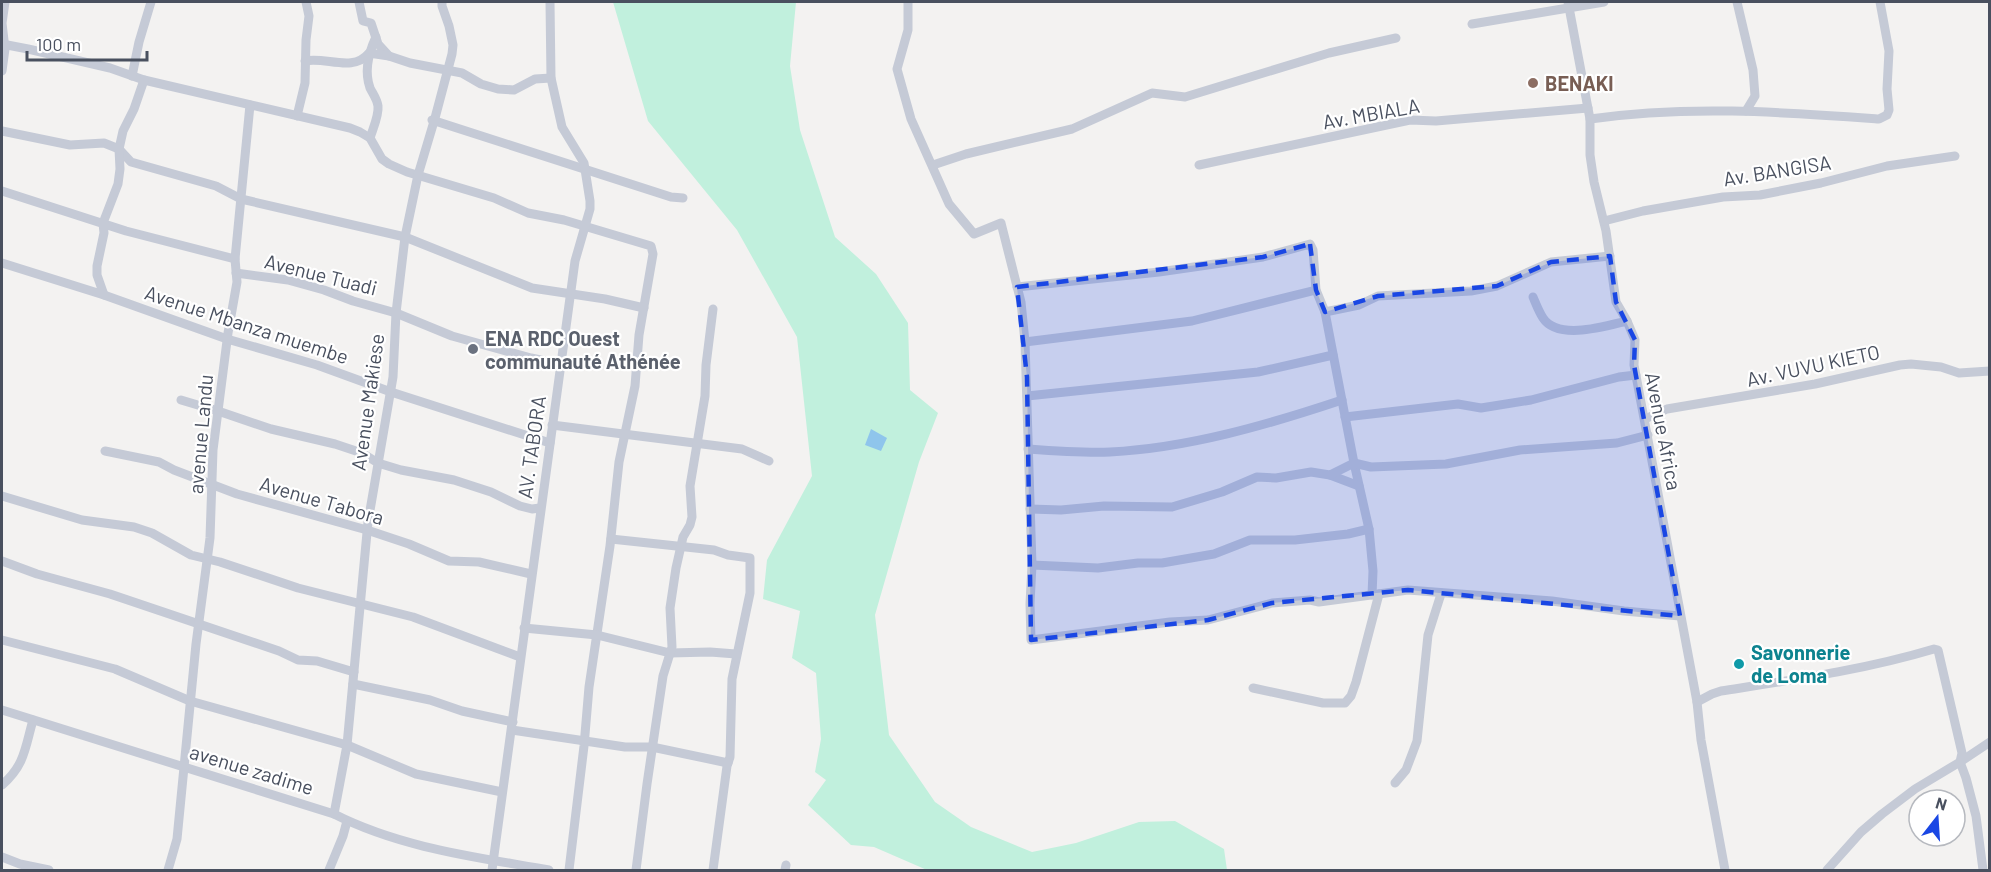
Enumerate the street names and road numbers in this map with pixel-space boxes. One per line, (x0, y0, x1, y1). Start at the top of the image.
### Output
street label: Av. MBIALA (1321, 93, 1421, 133)
street label: Av. BANGISA (1721, 150, 1833, 190)
street label: Avenue Tuadi (262, 248, 380, 300)
street label: Avenue Mbanza muembe (142, 280, 352, 368)
street label: Avenue Makiese (346, 332, 388, 472)
street label: Av. VUVU KIETO (1744, 339, 1882, 391)
street label: Avenue Africa (1641, 370, 1687, 492)
street label: avenue Landu (183, 373, 217, 495)
street label: AV. TABORA (512, 394, 550, 500)
street label: Avenue Tabora (257, 471, 387, 529)
street label: avenue zadime (187, 739, 317, 799)

